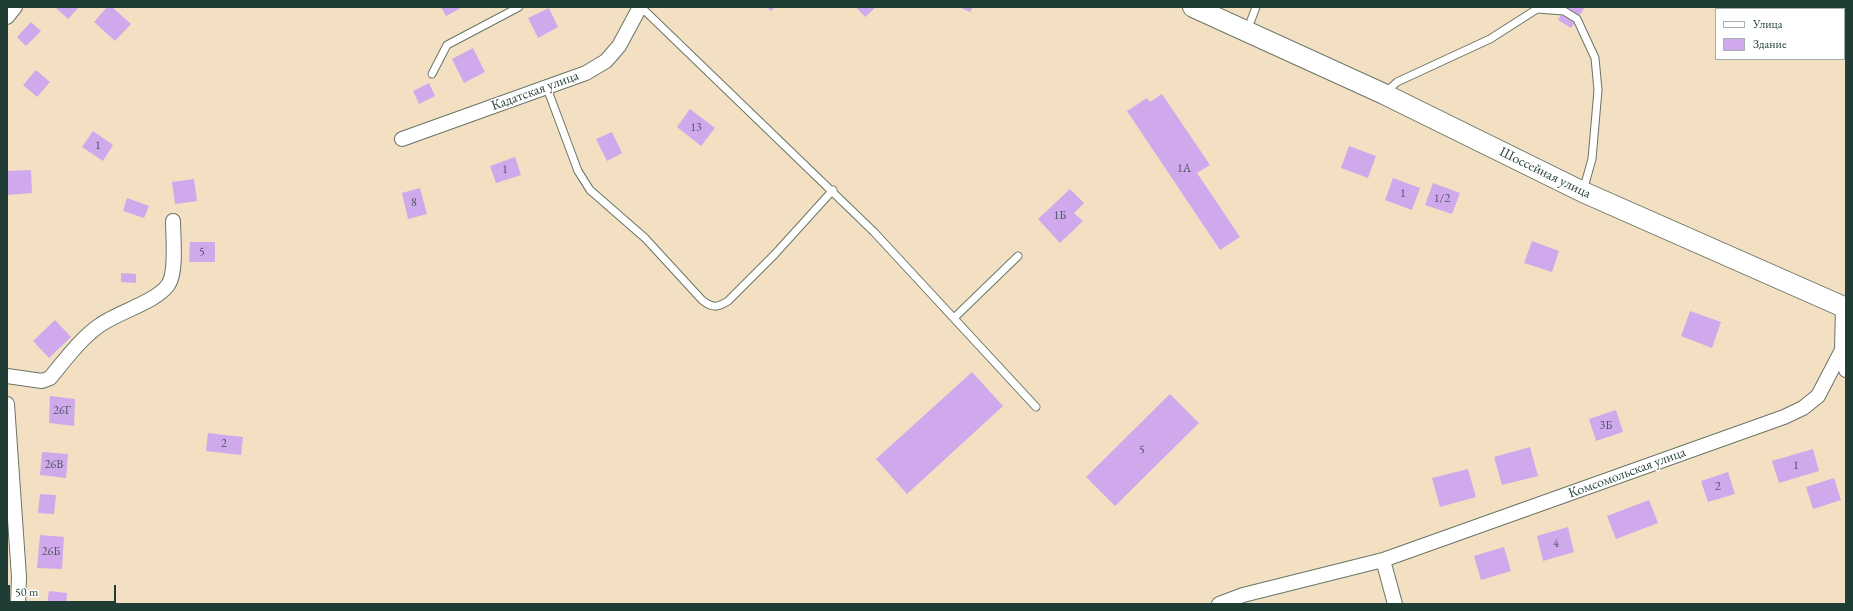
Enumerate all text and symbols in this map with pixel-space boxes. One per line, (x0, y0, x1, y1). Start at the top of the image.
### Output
legend (1715, 8, 1845, 60)
text: Улица (1753, 16, 1783, 32)
text: Здание (1753, 36, 1787, 52)
street label: Кадатская улица (489, 67, 581, 115)
house number: 13 (690, 121, 702, 135)
house number: 1 (95, 139, 101, 153)
street label: Шоссейная улица (1497, 144, 1593, 202)
house number: 1А (1177, 162, 1191, 176)
house number: 1 (502, 163, 508, 177)
house number: 1 (1400, 187, 1406, 201)
house number: 1/2 (1434, 192, 1450, 206)
house number: 8 (411, 196, 417, 210)
house number: 1Б (1054, 209, 1066, 223)
house number: 5 (199, 245, 205, 259)
house number: 26Г (53, 404, 71, 418)
house number: 3Б (1600, 419, 1612, 433)
house number: 2 (221, 437, 227, 451)
house number: 5 (1139, 443, 1145, 457)
street label: Комсомольская улица (1566, 444, 1688, 502)
house number: 26В (45, 458, 63, 472)
house number: 1 (1793, 459, 1799, 473)
house number: 2 (1715, 480, 1721, 494)
house number: 4 (1553, 537, 1559, 551)
house number: 26Б (42, 545, 60, 559)
scale bar (10, 577, 118, 603)
text: 50 m (15, 584, 38, 600)

